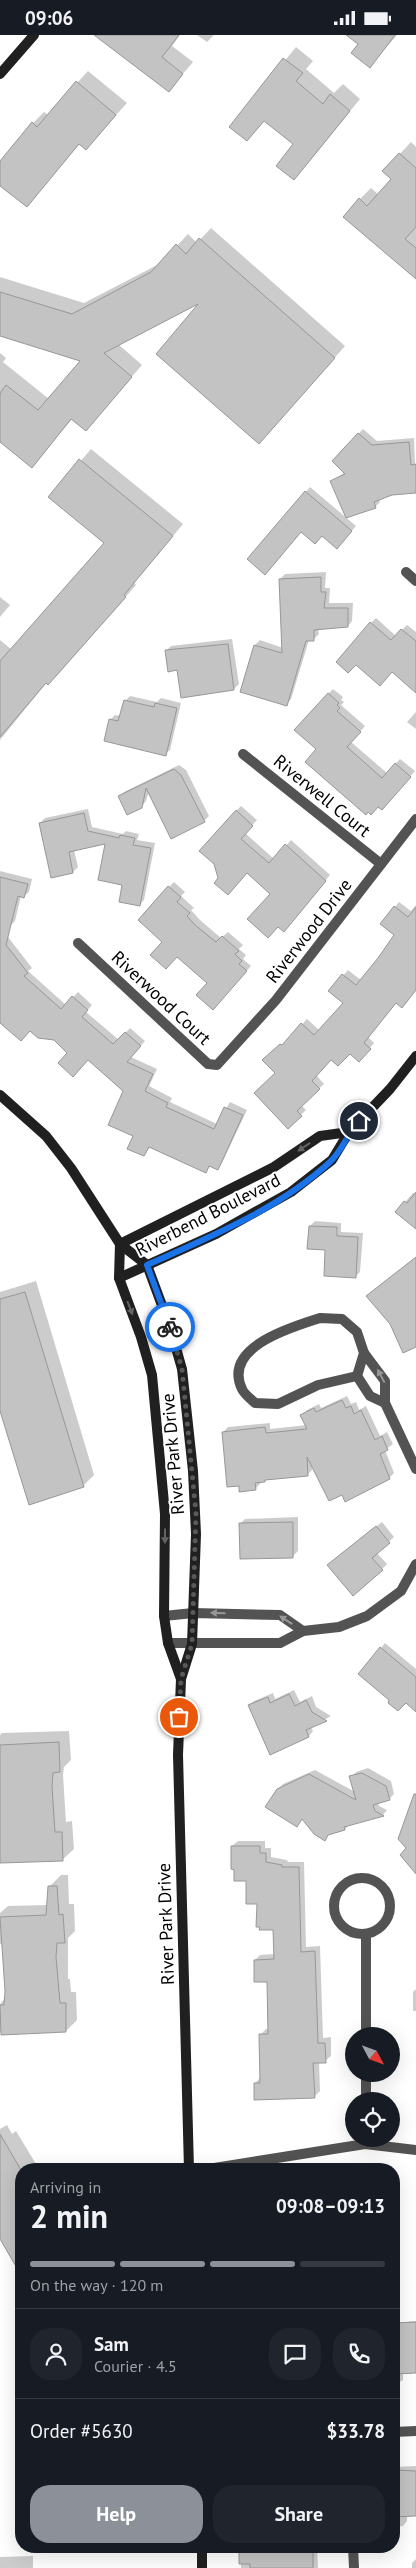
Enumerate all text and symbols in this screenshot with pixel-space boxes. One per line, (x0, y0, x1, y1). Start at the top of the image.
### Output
text: 09:06 (25, 6, 73, 30)
street label: Riverwell Court (269, 749, 376, 842)
street label: Riverwood Drive (261, 874, 357, 988)
street label: Riverwood Court (107, 946, 216, 1050)
pin (338, 1100, 380, 1142)
icon: home (345, 1107, 373, 1135)
one-way arrow (297, 1142, 310, 1152)
street label: Riverbend Boulevard (131, 1168, 284, 1261)
one-way arrow (126, 1301, 134, 1316)
courier (145, 1302, 195, 1352)
icon: bike (156, 1313, 184, 1341)
one-way arrow (377, 1369, 385, 1383)
street label: River Park Drive (156, 1392, 189, 1516)
one-way arrow (161, 1529, 169, 1545)
one-way arrow (210, 1609, 226, 1617)
one-way arrow (279, 1615, 293, 1624)
pin (158, 1696, 200, 1738)
icon: bag (165, 1703, 193, 1731)
street label: River Park Drive (152, 1863, 179, 1985)
north arrow (345, 2027, 400, 2083)
map controls (345, 2027, 400, 2147)
button: locate (345, 2092, 400, 2147)
text: Arriving in (30, 2177, 101, 2197)
text: 09:08–09:13 (276, 2194, 385, 2218)
text: 2 min (30, 2195, 108, 2237)
text: On the way · 120 m (30, 2275, 163, 2295)
button: person (30, 2328, 82, 2380)
button: chat (269, 2328, 321, 2380)
button: phone (333, 2328, 385, 2380)
text: Sam (94, 2332, 129, 2356)
text: Courier · 4.5 (94, 2356, 177, 2376)
text: Order #5630 (30, 2419, 133, 2443)
text: $33.78 (326, 2419, 385, 2443)
button: Help (30, 2485, 203, 2543)
button: Share (213, 2485, 385, 2543)

